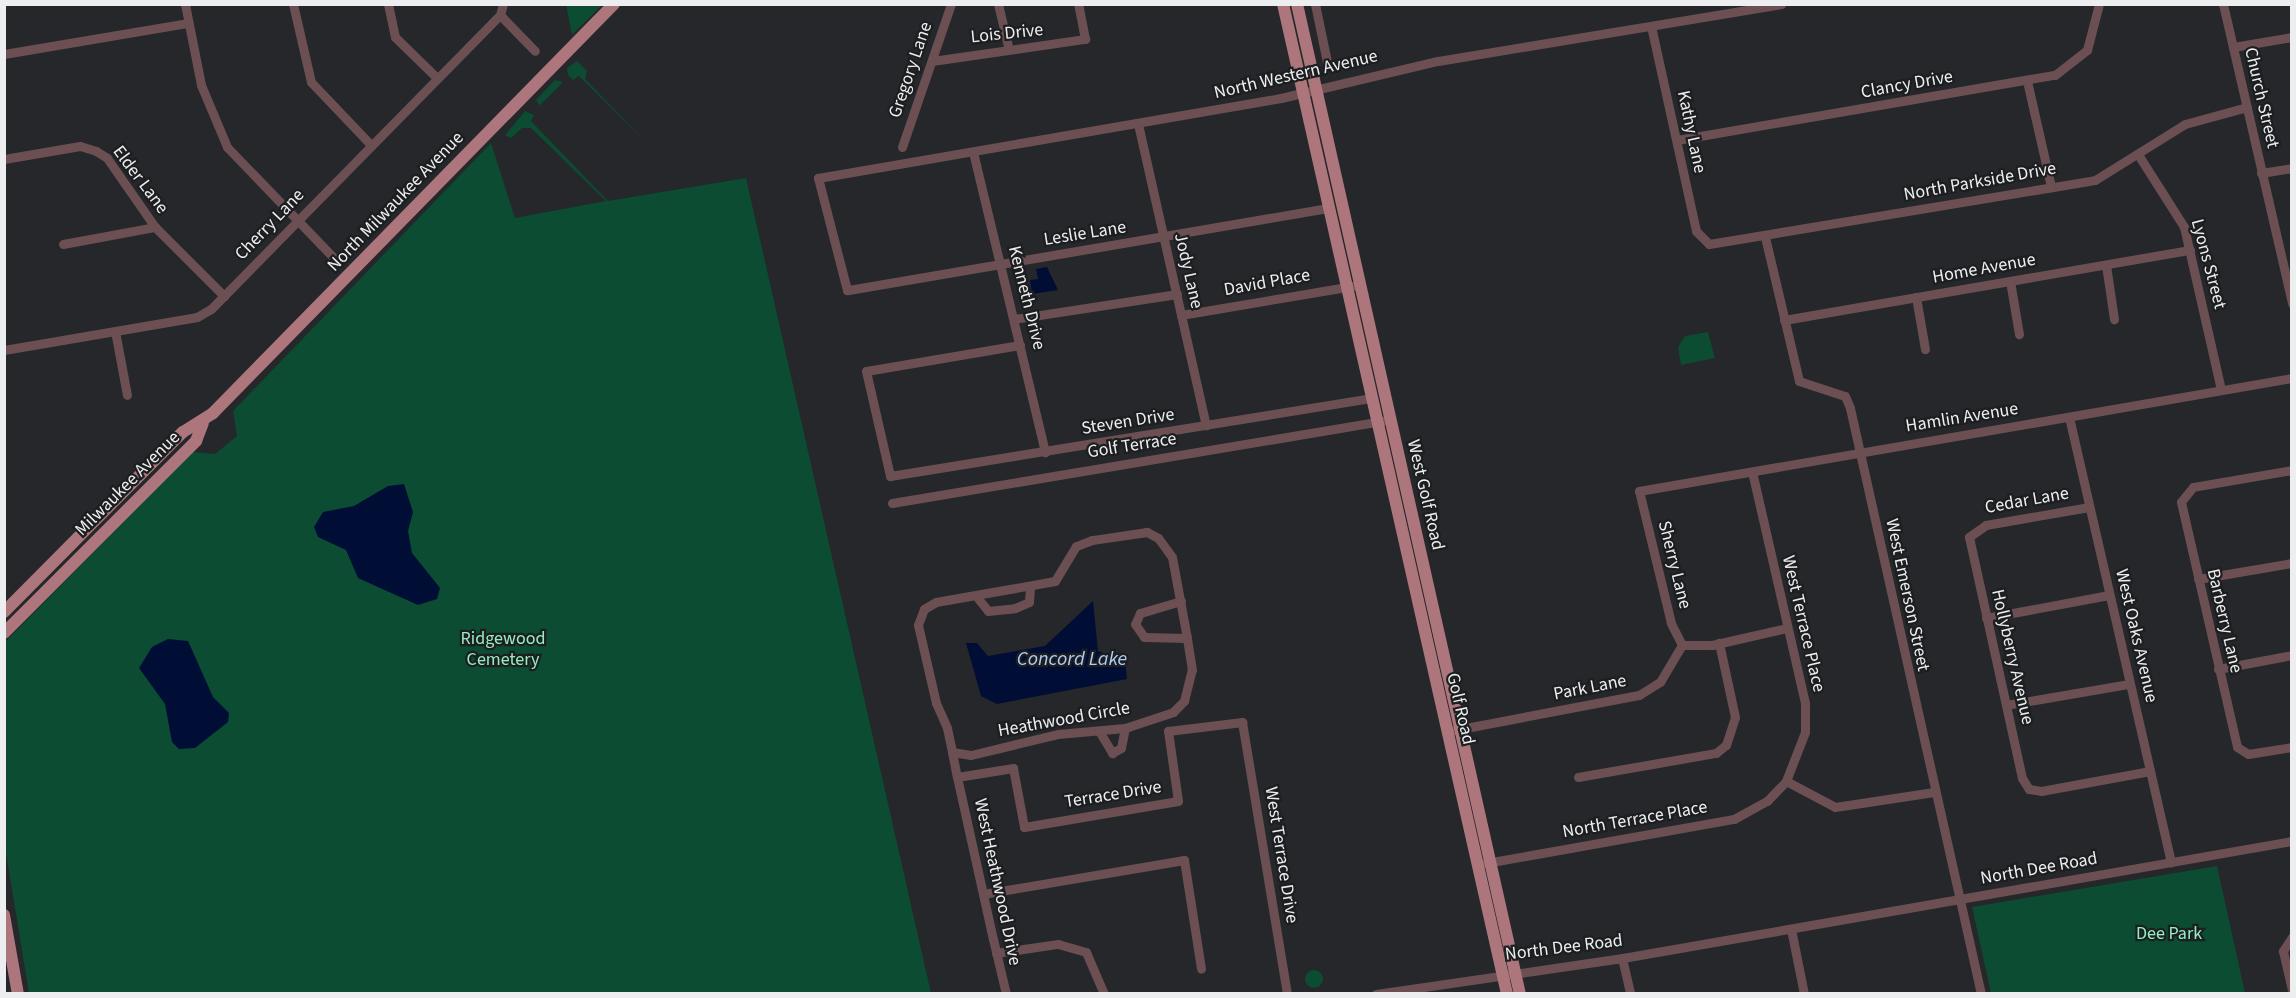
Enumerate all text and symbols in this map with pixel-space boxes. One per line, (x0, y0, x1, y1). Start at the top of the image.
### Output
street label: Gregory Lane (885, 19, 937, 121)
street label: Lois Drive (970, 19, 1044, 49)
street label: North Western Avenue (1212, 46, 1380, 104)
street label: Church Street (2239, 46, 2283, 150)
street label: Clancy Drive (1859, 66, 1955, 104)
street label: Kathy Lane (1672, 89, 1710, 175)
street label: North Milwaukee Avenue (323, 127, 469, 277)
street label: Elder Lane (107, 142, 173, 218)
street label: North Parkside Drive (1902, 158, 2058, 206)
street label: Cherry Lane (231, 185, 309, 265)
street label: Leslie Lane (1042, 217, 1128, 251)
street label: Lyons Street (2186, 217, 2230, 311)
street label: Jody Lane (1169, 231, 1207, 311)
street label: Kenneth Drive (1003, 244, 1049, 352)
street label: Home Avenue (1931, 249, 2037, 289)
street label: David Place (1222, 265, 1312, 301)
street label: Hamlin Avenue (1904, 398, 2020, 438)
street label: Steven Drive (1080, 404, 1176, 440)
street label: Milwaukee Avenue (71, 427, 185, 541)
street label: Golf Terrace (1086, 428, 1178, 464)
street label: West Golf Road (1402, 438, 1448, 552)
street label: Cedar Lane (1983, 483, 2071, 519)
street label: West Emerson Street (1880, 517, 1934, 673)
street label: Sherry Lane (1653, 519, 1695, 611)
street label: West Terrace Place (1777, 554, 1829, 694)
street label: West Oaks Avenue (2110, 567, 2162, 705)
street label: Barberry Lane (2202, 567, 2246, 675)
street label: Hollyberry Avenue (1986, 587, 2038, 727)
park label: Ridgewood Cemetery (461, 629, 545, 672)
water label: Concord Lake (1017, 647, 1127, 671)
street label: Park Lane (1552, 670, 1628, 706)
street label: Golf Road (1441, 671, 1479, 747)
street label: Heathwood Circle (996, 698, 1132, 742)
street label: Terrace Drive (1063, 777, 1163, 813)
street label: West Terrace Drive (1260, 785, 1302, 925)
street label: West Heathwood Drive (969, 797, 1025, 967)
street label: North Terrace Place (1561, 797, 1709, 843)
street label: North Dee Road (1979, 848, 2099, 890)
park label: Dee Park (2136, 923, 2202, 945)
street label: North Dee Road (1504, 930, 1624, 966)

